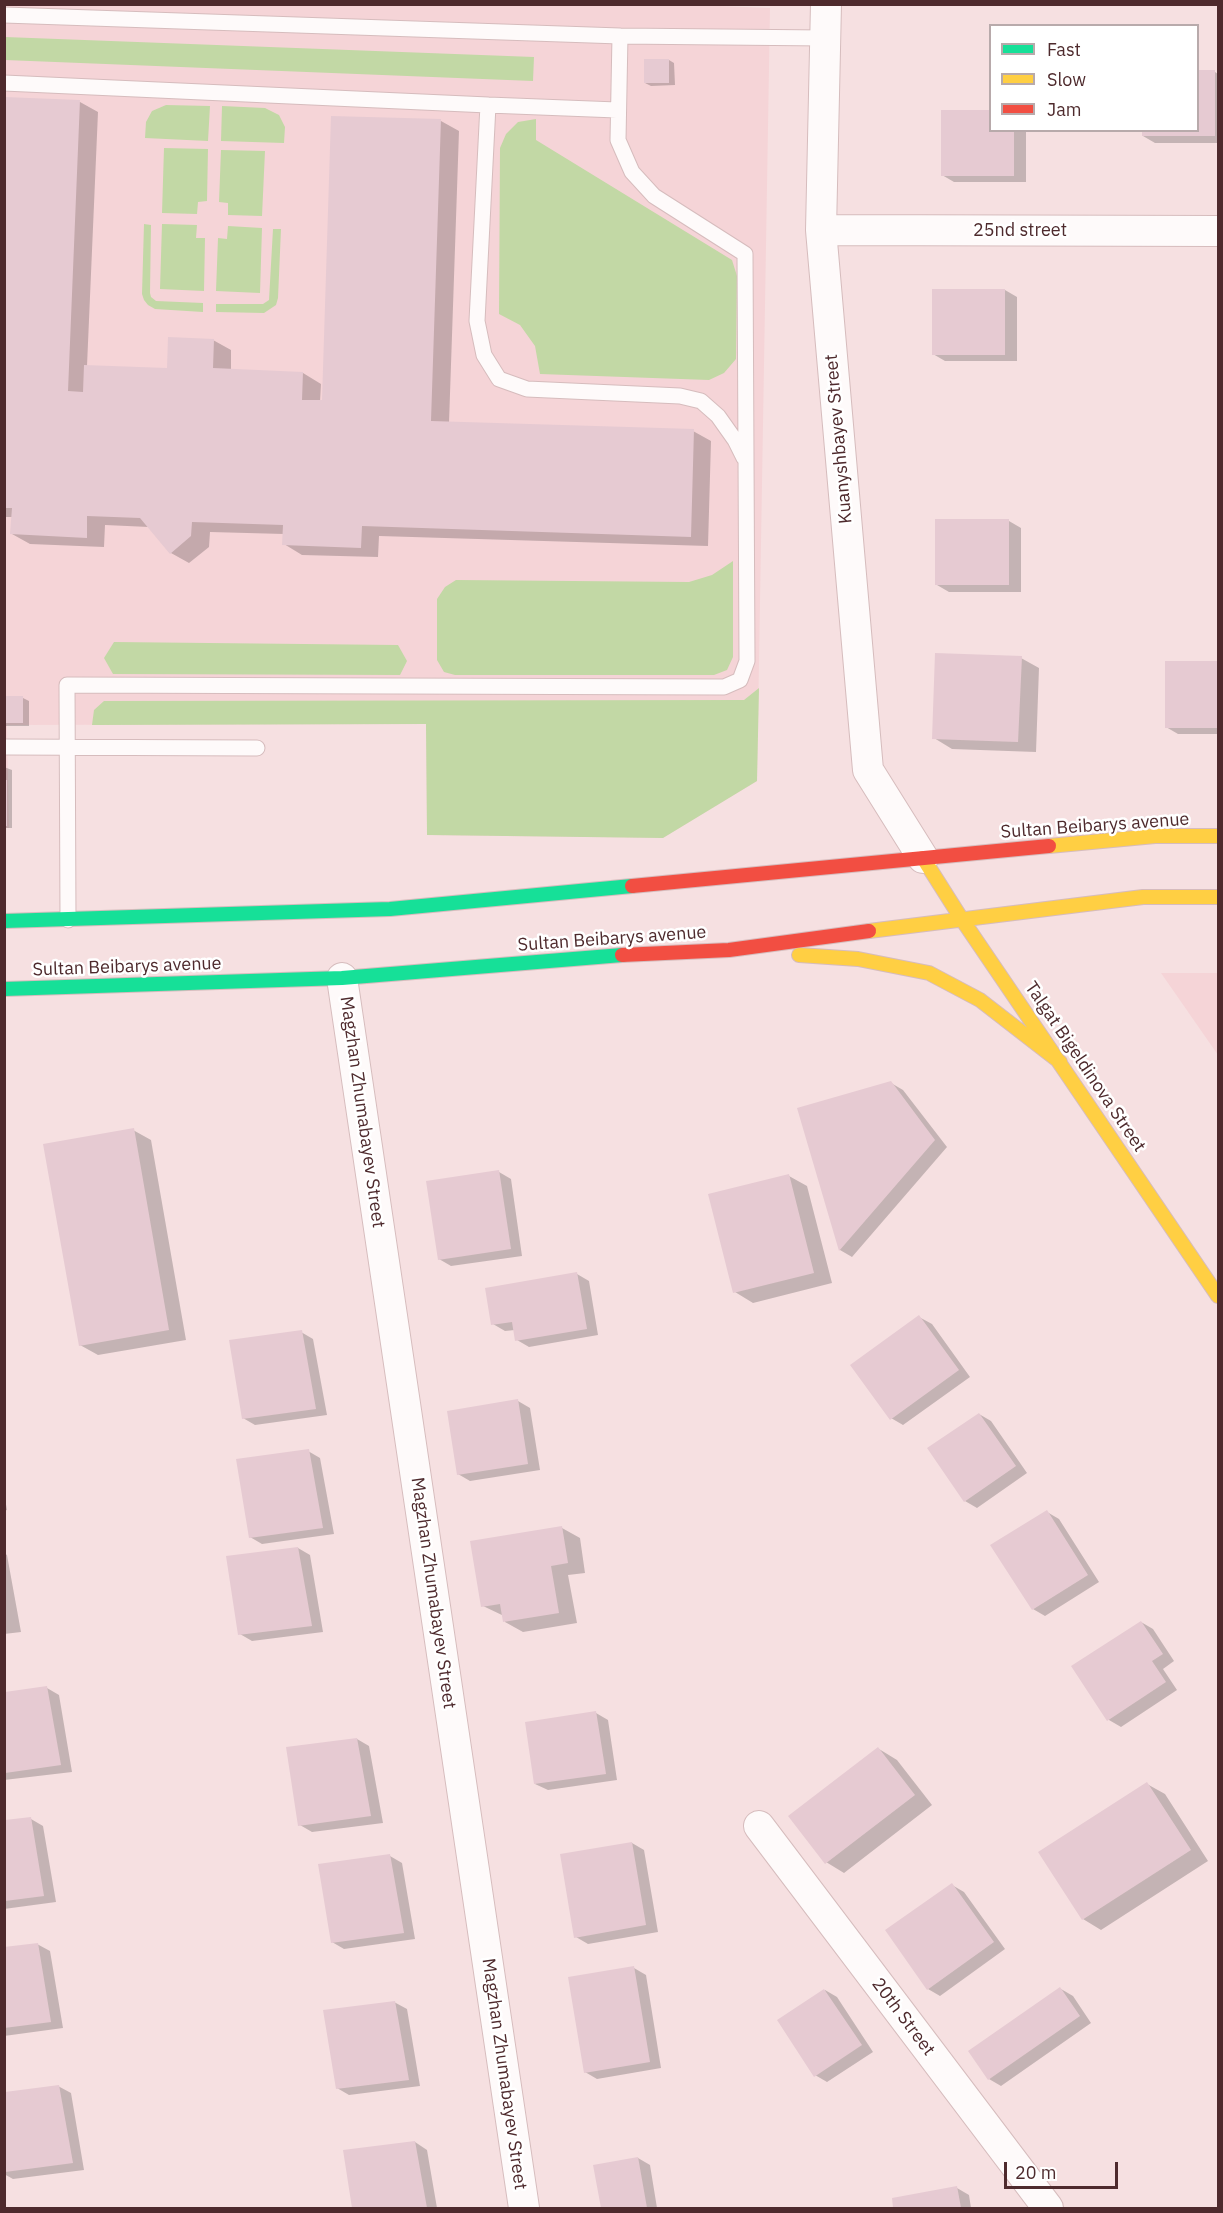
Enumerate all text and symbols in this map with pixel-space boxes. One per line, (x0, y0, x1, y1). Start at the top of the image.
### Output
legend (989, 24, 1199, 132)
text: Fast (1047, 38, 1081, 61)
text: Slow (1047, 68, 1086, 91)
text: Jam (1047, 98, 1082, 121)
street label: 25nd street (973, 220, 1067, 242)
street label: Kuanyshbayev Street (821, 353, 857, 525)
street label: Sultan Beibarys avenue (1000, 809, 1190, 843)
street label: Sultan Beibarys avenue (517, 922, 707, 956)
street label: Sultan Beibarys avenue (32, 953, 222, 981)
street label: Talgat Bigeldinova Street (1020, 978, 1150, 1156)
street label: Magzhan Zhumabayev Street (335, 995, 389, 1229)
street label: Magzhan Zhumabayev Street (406, 1476, 460, 1710)
street label: Magzhan Zhumabayev Street (477, 1957, 531, 2191)
street label: 20th Street (867, 1974, 939, 2060)
scale bar (1007, 2150, 1121, 2188)
text: 20 m (1015, 2161, 1057, 2184)

